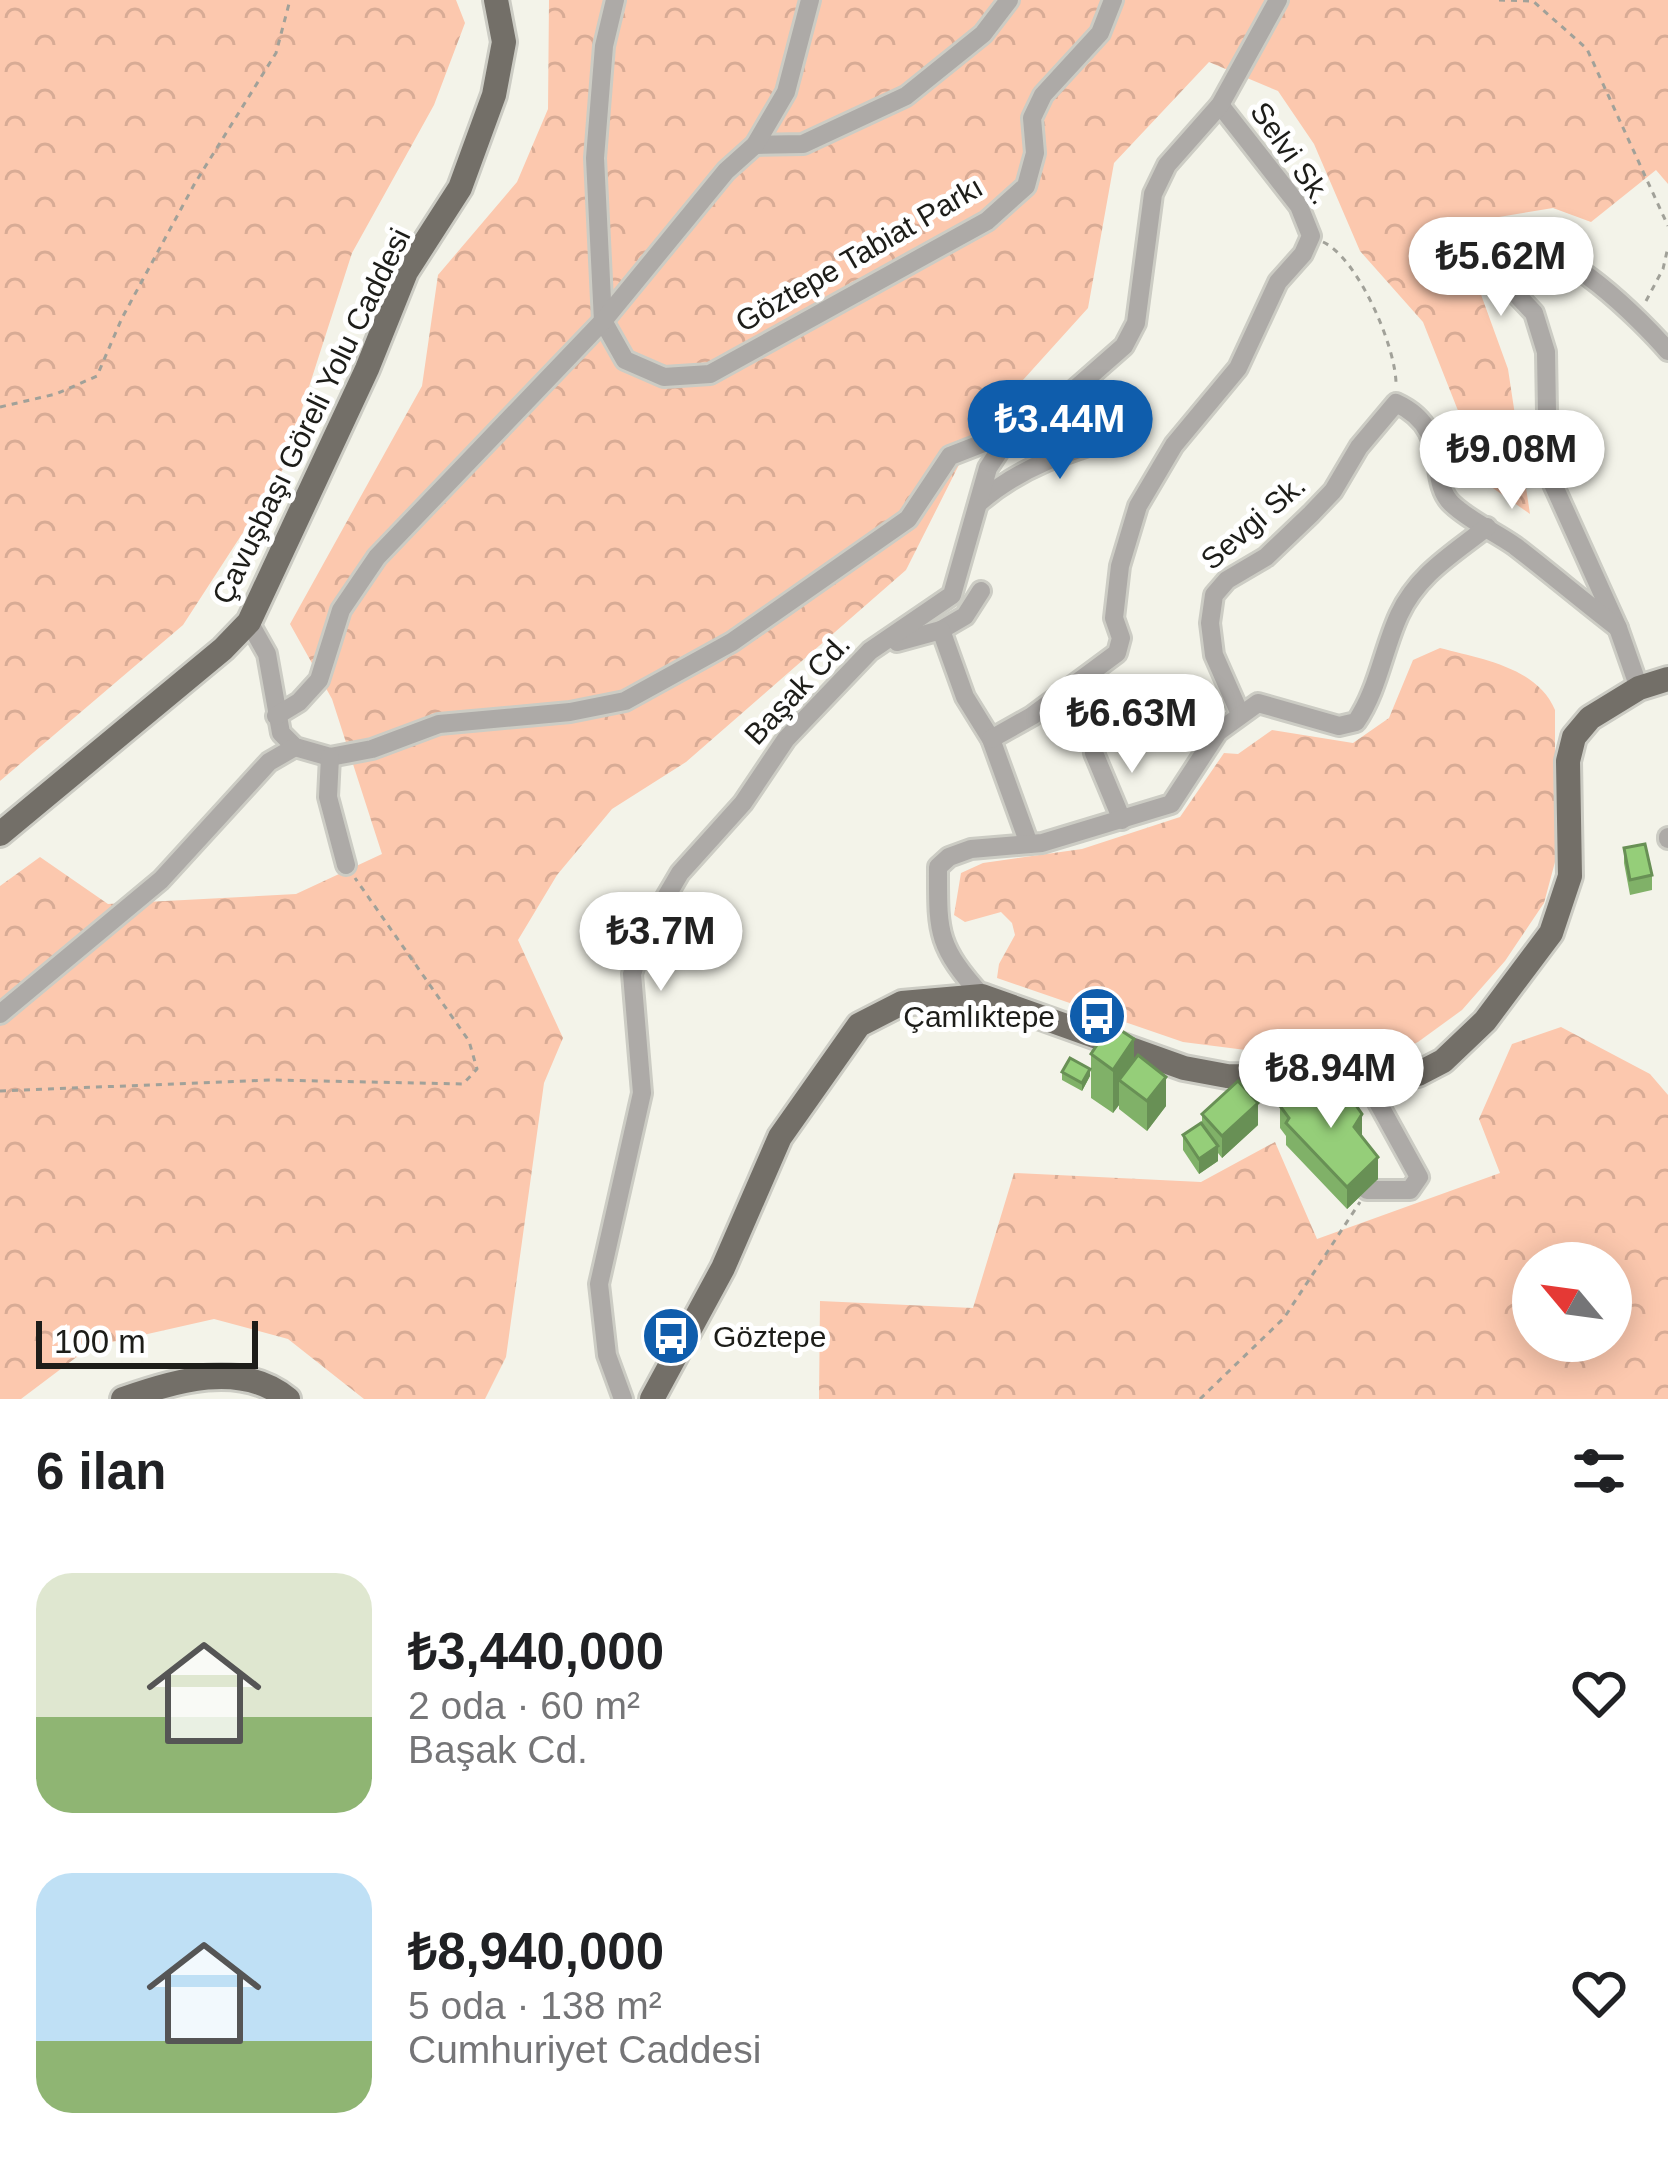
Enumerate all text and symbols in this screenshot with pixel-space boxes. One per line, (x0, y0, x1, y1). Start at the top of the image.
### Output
street label: Selvi Sk. (1244, 96, 1338, 210)
street label: Göztepe Tabiat Parkı (730, 170, 988, 338)
pin: ₺5.62M (1403, 217, 1599, 319)
street label: Çavuşbaşı Göreli Yolu Caddesi (206, 223, 416, 609)
text: ₺5.62M (1436, 234, 1566, 277)
pin: ₺3.44M (962, 380, 1158, 482)
text: ₺3.44M (995, 397, 1125, 440)
pin: ₺9.08M (1414, 410, 1610, 512)
text: ₺9.08M (1447, 427, 1577, 470)
street label: Sevgi Sk. (1194, 468, 1312, 576)
street label: Başak Cd. (738, 627, 856, 751)
pin: ₺6.63M (1034, 674, 1230, 776)
text: ₺6.63M (1067, 691, 1197, 734)
pin: ₺3.7M (577, 892, 745, 994)
text: ₺3.7M (606, 909, 716, 952)
bus stop icon: Çamlıktepe (1066, 985, 1128, 1047)
place label: Çamlıktepe (903, 1000, 1055, 1033)
pin: ₺8.94M (1233, 1029, 1429, 1131)
text: ₺8.94M (1266, 1046, 1396, 1089)
north arrow (1512, 1242, 1632, 1362)
map controls (1512, 1242, 1632, 1362)
bus stop icon: Göztepe (640, 1305, 702, 1367)
scale bar (36, 1315, 258, 1368)
place label: Göztepe (713, 1320, 826, 1353)
text: 100 m (54, 1323, 146, 1360)
icon: filters (1566, 1438, 1632, 1504)
text: 6 ilan (36, 1443, 166, 1500)
icon: home (132, 1621, 276, 1765)
text: ₺3,440,000 (408, 1623, 664, 1680)
icon: heart (1566, 1660, 1632, 1726)
text: 2 oda · 60 m² (408, 1684, 640, 1727)
text: Başak Cd. (408, 1728, 588, 1771)
icon: home (132, 1921, 276, 2065)
text: ₺8,940,000 (408, 1923, 664, 1980)
icon: heart (1566, 1960, 1632, 2026)
text: 5 oda · 138 m² (408, 1984, 662, 2027)
text: Cumhuriyet Caddesi (408, 2028, 761, 2071)

